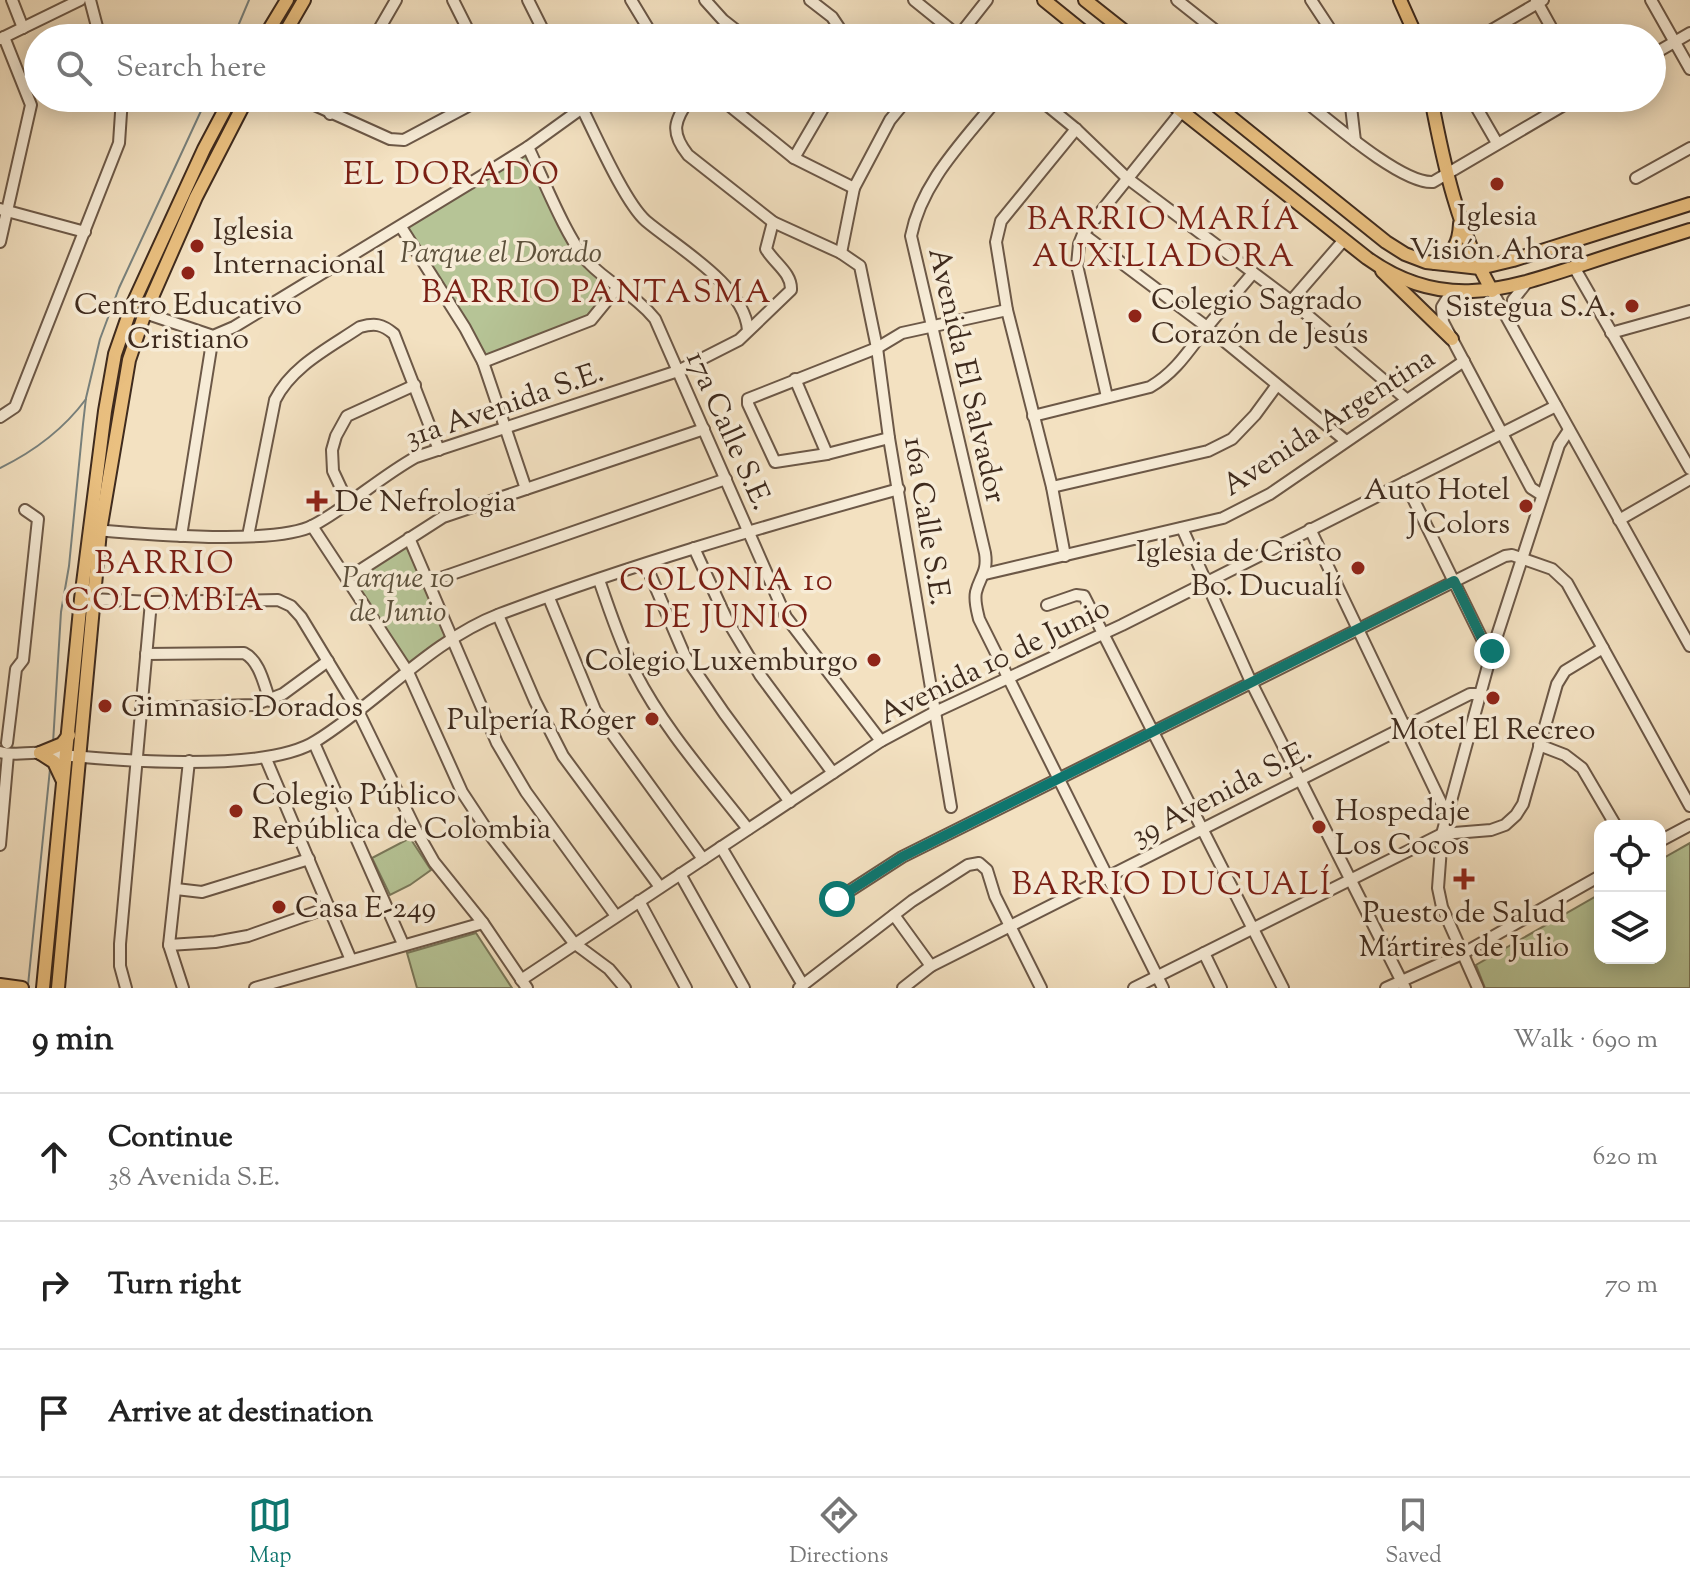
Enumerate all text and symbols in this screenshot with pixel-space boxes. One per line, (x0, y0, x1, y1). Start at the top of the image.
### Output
search box (24, 24, 1666, 112)
icon: search (52, 46, 96, 90)
text: Search here (116, 47, 266, 90)
district label: EL DORADO (343, 153, 561, 199)
marker: Iglesia Visión Ahora (1488, 175, 1506, 193)
place label: Iglesia Visión Ahora (1410, 196, 1585, 273)
district label: BARRIO MARÍA AUXILIADORA (1027, 198, 1301, 281)
place label: Iglesia Internacional (213, 210, 385, 287)
park label: Parque el Dorado (400, 233, 602, 276)
marker: Iglesia Internacional (188, 237, 206, 255)
street label: Avenida El Salvador (915, 244, 1016, 508)
marker: Centro Educativo Cristiano (179, 264, 197, 282)
district label: BARRIO PANTASMA (421, 271, 773, 317)
place label: Colegio Sagrado Corazón de Jesús (1151, 280, 1368, 357)
place label: Centro Educativo Cristiano (74, 285, 302, 362)
place label: Sistegua S.A. (1445, 287, 1616, 330)
marker: Sistegua S.A. (1623, 297, 1641, 315)
marker: Colegio Sagrado Corazón de Jesús (1126, 307, 1144, 325)
street label: Avenida Argentina (1214, 338, 1444, 508)
street label: 17a Calle S.E. (673, 345, 782, 517)
street label: 31a Avenida S.E. (400, 352, 610, 460)
street label: 16a Calle S.E. (891, 434, 960, 609)
place label: Auto Hotel J Colors (1364, 470, 1510, 547)
place label: De Nefrologia (335, 482, 516, 525)
marker: De Nefrologia (306, 490, 328, 512)
marker: Auto Hotel J Colors (1517, 497, 1535, 515)
place label: Iglesia de Cristo Bo. Ducualí (1136, 532, 1342, 609)
district label: BARRIO COLOMBIA (64, 542, 266, 625)
park label: Parque 10 de Junio (342, 558, 454, 635)
district label: COLONIA 10 DE JUNIO (619, 559, 835, 642)
marker: Iglesia de Cristo Bo. Ducualí (1349, 559, 1367, 577)
street label: Avenida 10 de Junio (872, 588, 1118, 737)
route end (1474, 633, 1510, 669)
place label: Colegio Luxemburgo (585, 641, 858, 684)
marker: Colegio Luxemburgo (865, 651, 883, 669)
place label: Gimnasio Dorados (121, 687, 363, 730)
marker: Motel El Recreo (1484, 689, 1502, 707)
marker: Gimnasio Dorados (96, 697, 114, 715)
place label: Pulpería Róger (447, 700, 636, 743)
marker: Pulpería Róger (643, 710, 661, 728)
place label: Motel El Recreo (1391, 710, 1595, 753)
street label: 39 Avenida S.E. (1124, 730, 1320, 858)
place label: Colegio Público República de Colombia (252, 775, 551, 852)
place label: Hospedaje Los Cocos (1335, 791, 1470, 868)
marker: Colegio Público República de Colombia (227, 802, 245, 820)
marker: Hospedaje Los Cocos (1310, 818, 1328, 836)
map controls (1594, 820, 1666, 964)
button: locate (1594, 820, 1666, 892)
district label: BARRIO DUCUALÍ (1012, 863, 1333, 909)
marker: Puesto de Salud Mártires de Julio (1453, 868, 1475, 890)
route start (819, 881, 855, 917)
place label: Casa E-249 (295, 888, 436, 931)
button: layers (1594, 892, 1666, 964)
place label: Puesto de Salud Mártires de Julio (1359, 893, 1569, 970)
marker: Casa E-249 (270, 898, 288, 916)
text: 9 min (32, 1016, 114, 1065)
text: Walk · 690 m (1513, 1022, 1658, 1059)
text: Continue (108, 1117, 233, 1160)
icon: ahead (32, 1135, 76, 1179)
text: 620 m (1592, 1139, 1658, 1176)
text: 38 Avenida S.E. (108, 1160, 280, 1197)
icon: right (32, 1263, 76, 1307)
text: Turn right (108, 1264, 241, 1307)
text: 70 m (1605, 1267, 1658, 1304)
icon: arrive (32, 1391, 76, 1435)
text: Arrive at destination (108, 1392, 373, 1435)
tab: Map (248, 1493, 292, 1573)
tab: Directions (789, 1493, 888, 1573)
tab: Saved (1385, 1493, 1442, 1573)

